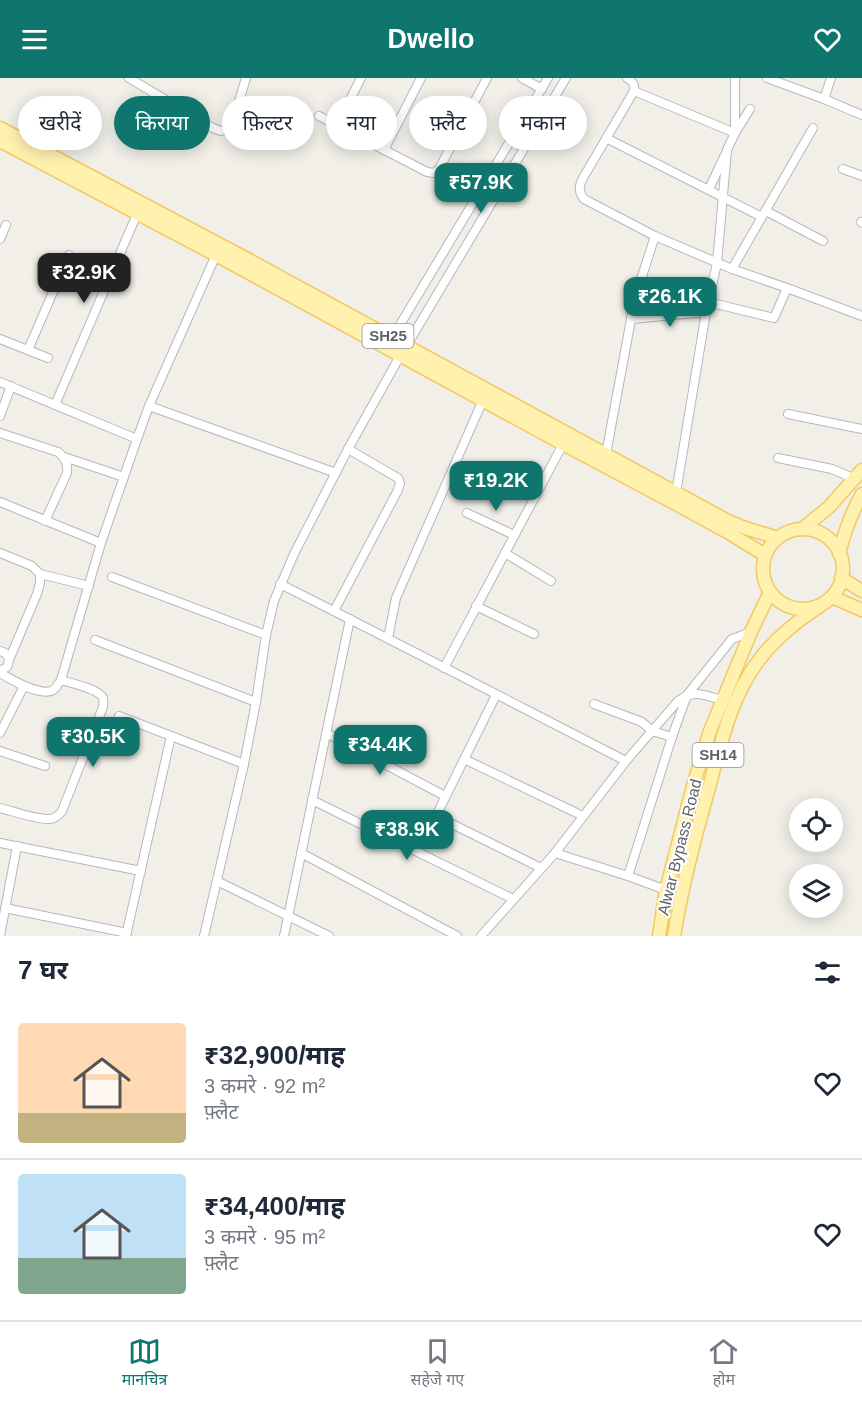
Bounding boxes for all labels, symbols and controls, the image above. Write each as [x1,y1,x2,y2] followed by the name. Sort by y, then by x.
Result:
[18,23,51,56] icon: menu
[811,23,844,56] icon: heart
[387,24,475,54] text: Dwello
[18,96,102,150] chip: खरीदें
[114,96,210,150] chip: किराया
[222,96,314,150] chip: फ़िल्टर
[326,96,397,150] chip: नया
[409,96,487,150] chip: फ़्लैट
[499,96,587,150] chip: मकान
[432,163,530,214] pin: ₹57.9K
[449,171,513,193] text: ₹57.9K
[35,253,133,304] pin: ₹32.9K
[52,261,116,283] text: ₹32.9K
[621,277,719,328] pin: ₹26.1K
[638,285,702,307] text: ₹26.1K
[362,324,414,348] road number: SH25
[447,461,545,512] pin: ₹19.2K
[464,469,528,491] text: ₹19.2K
[44,717,142,768] pin: ₹30.5K
[61,725,125,747] text: ₹30.5K
[331,725,429,776] pin: ₹34.4K
[348,733,412,755] text: ₹34.4K
[692,743,744,767] road number: SH14
[654,777,705,917] street label: Alwar Bypass Road
[789,798,843,918] map controls
[789,798,843,852] button: locate
[358,810,456,861] pin: ₹38.9K
[375,818,439,840] text: ₹38.9K
[789,864,843,918] button: layers
[18,955,68,985] text: 7 घर
[811,956,844,989] icon: filters
[204,1040,345,1070] text: ₹32,900/माह
[66,1047,138,1119] icon: home
[811,1067,844,1100] icon: heart
[204,1075,325,1097] text: 3 कमरे · 92 m²
[204,1101,239,1123] text: फ़्लैट
[204,1191,345,1221] text: ₹34,400/माह
[66,1198,138,1270] icon: home
[811,1218,844,1251] icon: heart
[204,1226,325,1248] text: 3 कमरे · 95 m²
[204,1252,239,1274] text: फ़्लैट
[122,1335,167,1392] tab: मानचित्र
[411,1335,464,1392] tab: सहेजे गए
[707,1335,740,1392] tab: होम

